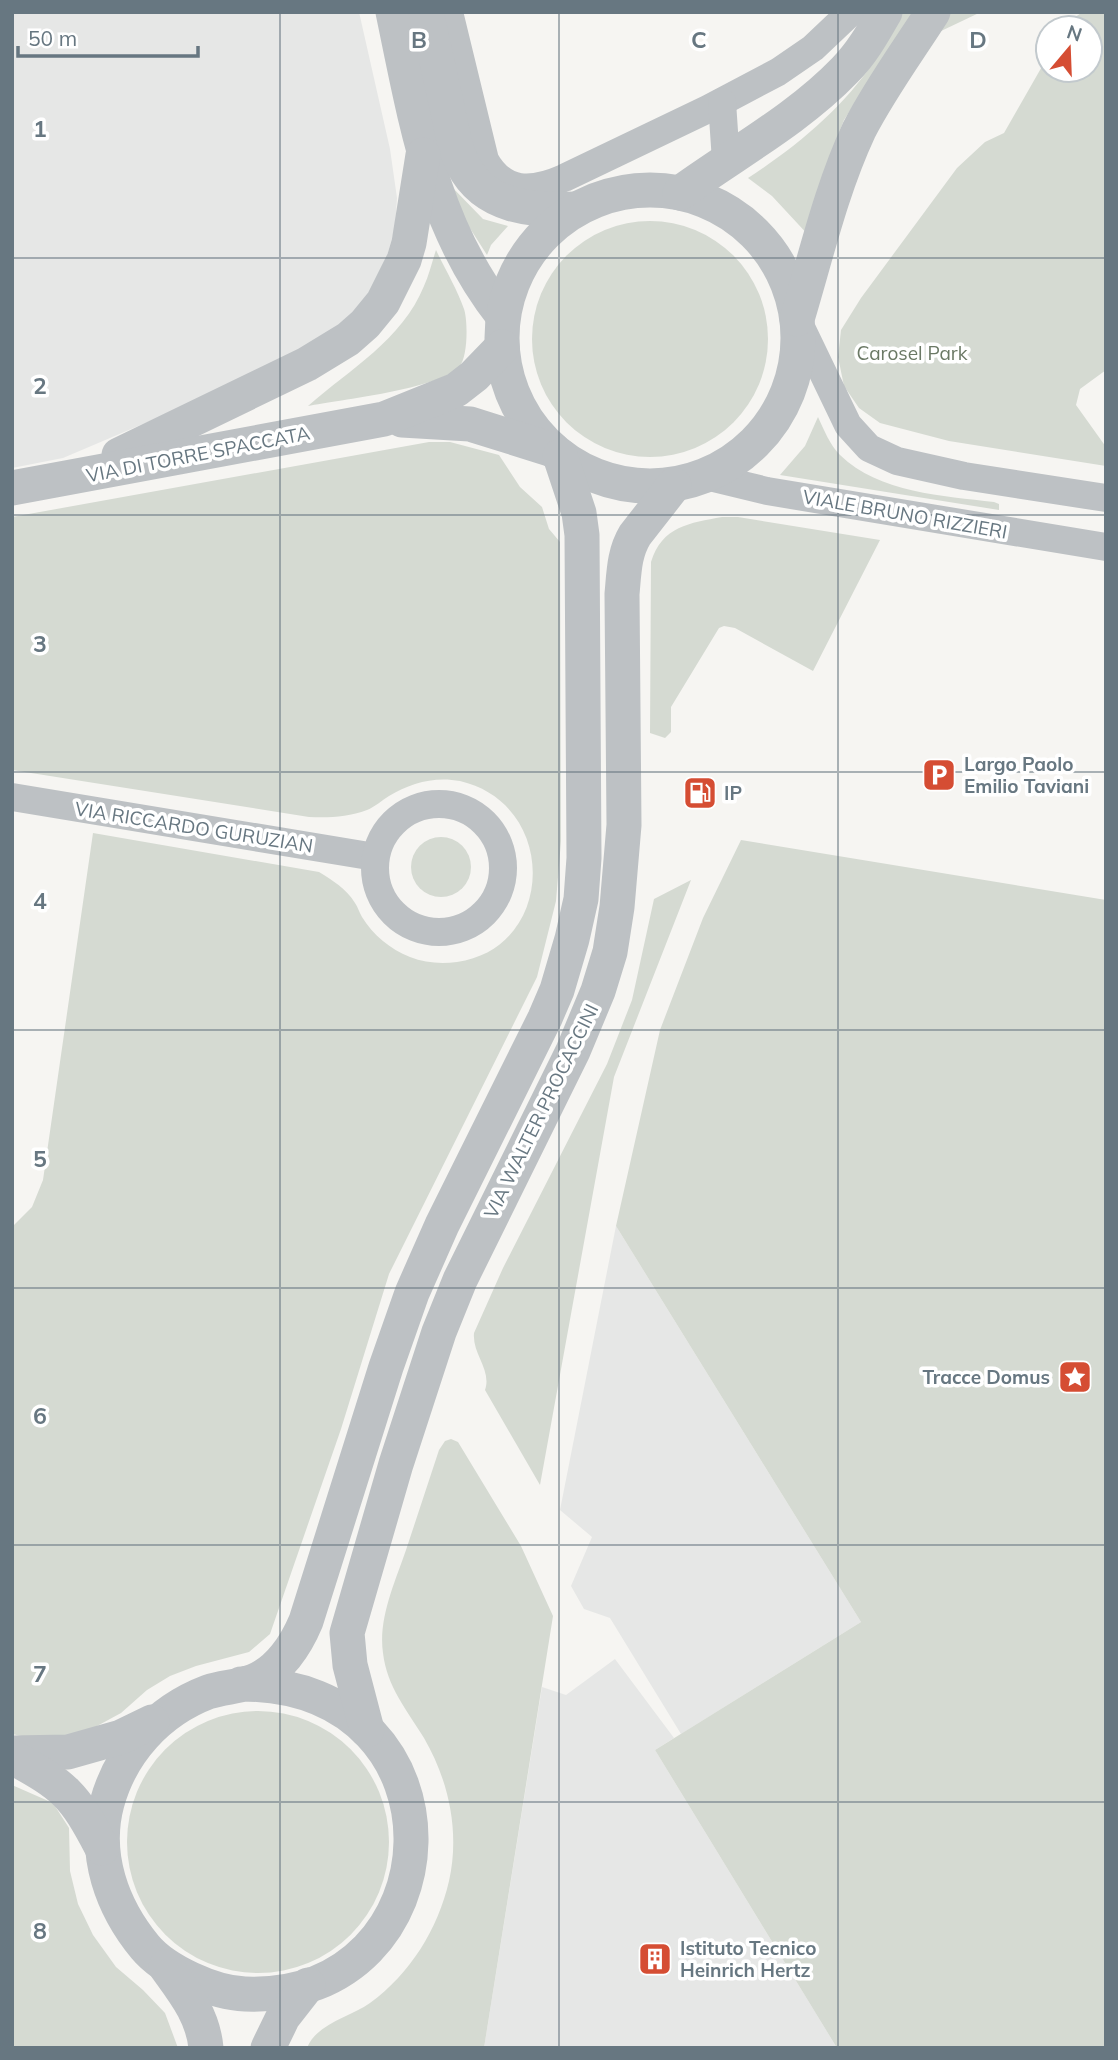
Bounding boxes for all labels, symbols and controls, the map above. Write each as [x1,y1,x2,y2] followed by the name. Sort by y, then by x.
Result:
[18,14,198,58] scale bar
[1034,14,1104,84] north arrow
[1064,19,1085,47] text: N
[28,25,77,51] text: 50 m
[411,25,427,54] text: B
[691,25,707,54] text: C
[969,25,987,54] text: D
[33,114,47,143] text: 1
[857,341,968,365] park label: Carosel Park
[33,371,47,400] text: 2
[84,421,312,487] street label: VIA DI TORRE SPACCATA
[801,484,1009,544] street label: VIALE BRUNO RIZZIERI
[33,629,47,658] text: 3
[964,752,1089,798] place label: Largo Paolo Emilio Taviani
[920,756,958,794] parking icon: Largo Paolo Emilio Taviani
[681,774,719,812] fuel station icon: IP
[724,781,742,805] place label: IP
[73,796,315,858] street label: VIA RICCARDO GURUZIAN
[33,886,47,915] text: 4
[478,1000,604,1222] street label: VIA WALTER PROCACCINI
[33,1144,47,1173] text: 5
[1056,1358,1094,1396] place icon: Tracce Domus
[923,1365,1050,1389] place label: Tracce Domus
[33,1401,47,1430] text: 6
[33,1659,47,1688] text: 7
[33,1916,47,1945] text: 8
[680,1936,816,1982] place label: Istituto Tecnico Heinrich Hertz
[636,1940,674,1978] building icon: Istituto Tecnico Heinrich Hertz

